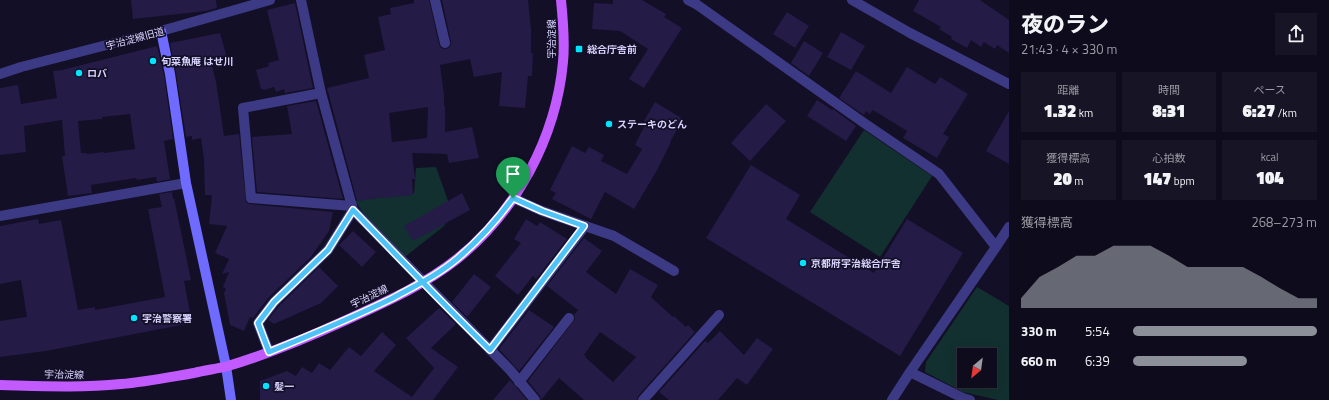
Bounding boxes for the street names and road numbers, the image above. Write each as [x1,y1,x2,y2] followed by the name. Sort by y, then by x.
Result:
[544,19,559,59] street label: 宇治淀線
[104,23,166,53] street label: 宇治淀線旧道
[348,281,390,312] street label: 宇治淀線
[44,367,84,382] street label: 宇治淀線

